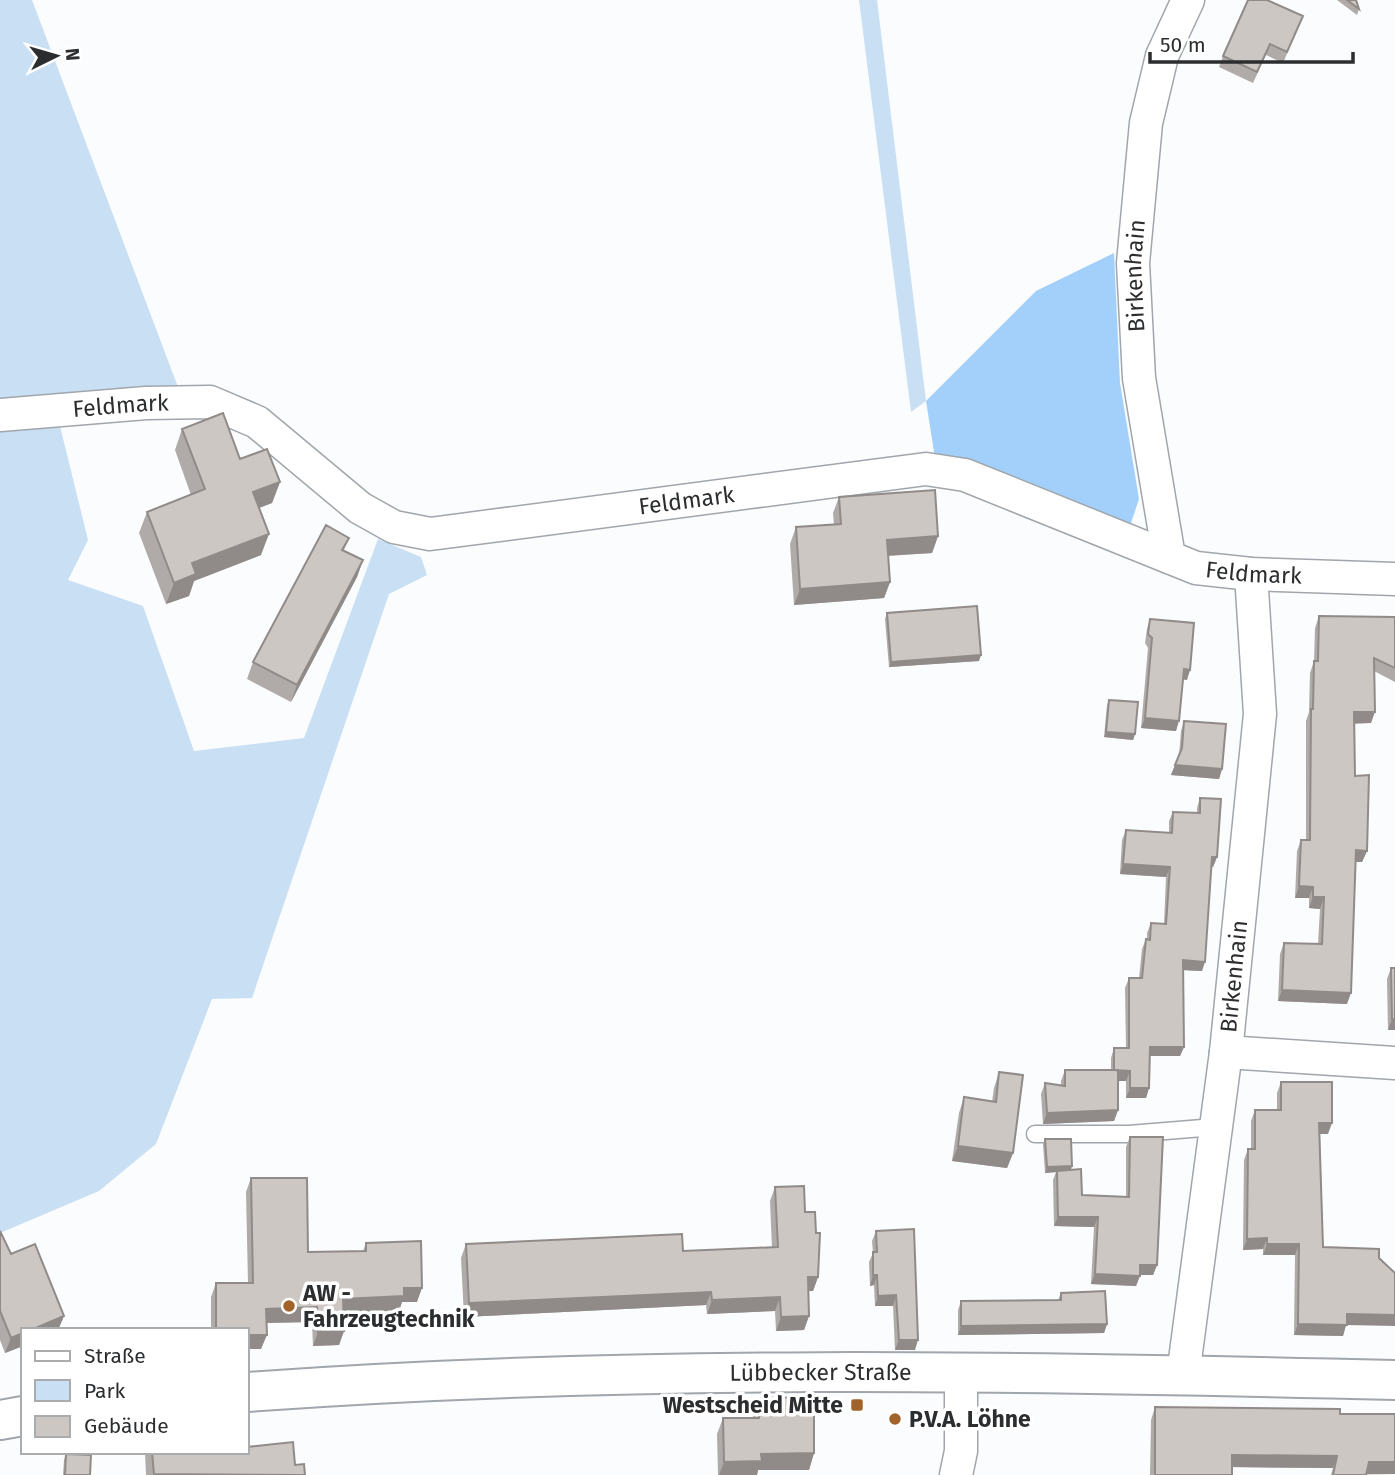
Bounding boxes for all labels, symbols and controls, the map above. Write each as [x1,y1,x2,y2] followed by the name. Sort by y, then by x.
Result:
[21,21,91,91] north arrow
[1150,21,1353,65] scale bar
[1160,32,1206,58] text: 50 m
[60,47,84,62] text: N
[1119,218,1151,333] street label: Birkenhain
[71,389,169,423] street label: Feldmark
[637,480,736,521] street label: Feldmark
[1204,555,1302,590] street label: Feldmark
[1214,919,1253,1034] street label: Birkenhain
[302,1279,475,1333] place label: AW - Fahrzeugtechnik
[281,1298,297,1314] marker: AW - Fahrzeugtechnik
[21,1328,248,1454] legend
[84,1343,146,1369] text: Straße
[729,1358,912,1387] street label: Lübbecker Straße
[84,1378,126,1404] text: Park
[663,1391,843,1419] place label: Westscheid Mitte
[849,1397,865,1413] marker: Westscheid Mitte
[909,1405,1031,1433] place label: P.V.A. Löhne
[887,1411,903,1427] marker: P.V.A. Löhne
[84,1413,169,1439] text: Gebäude

